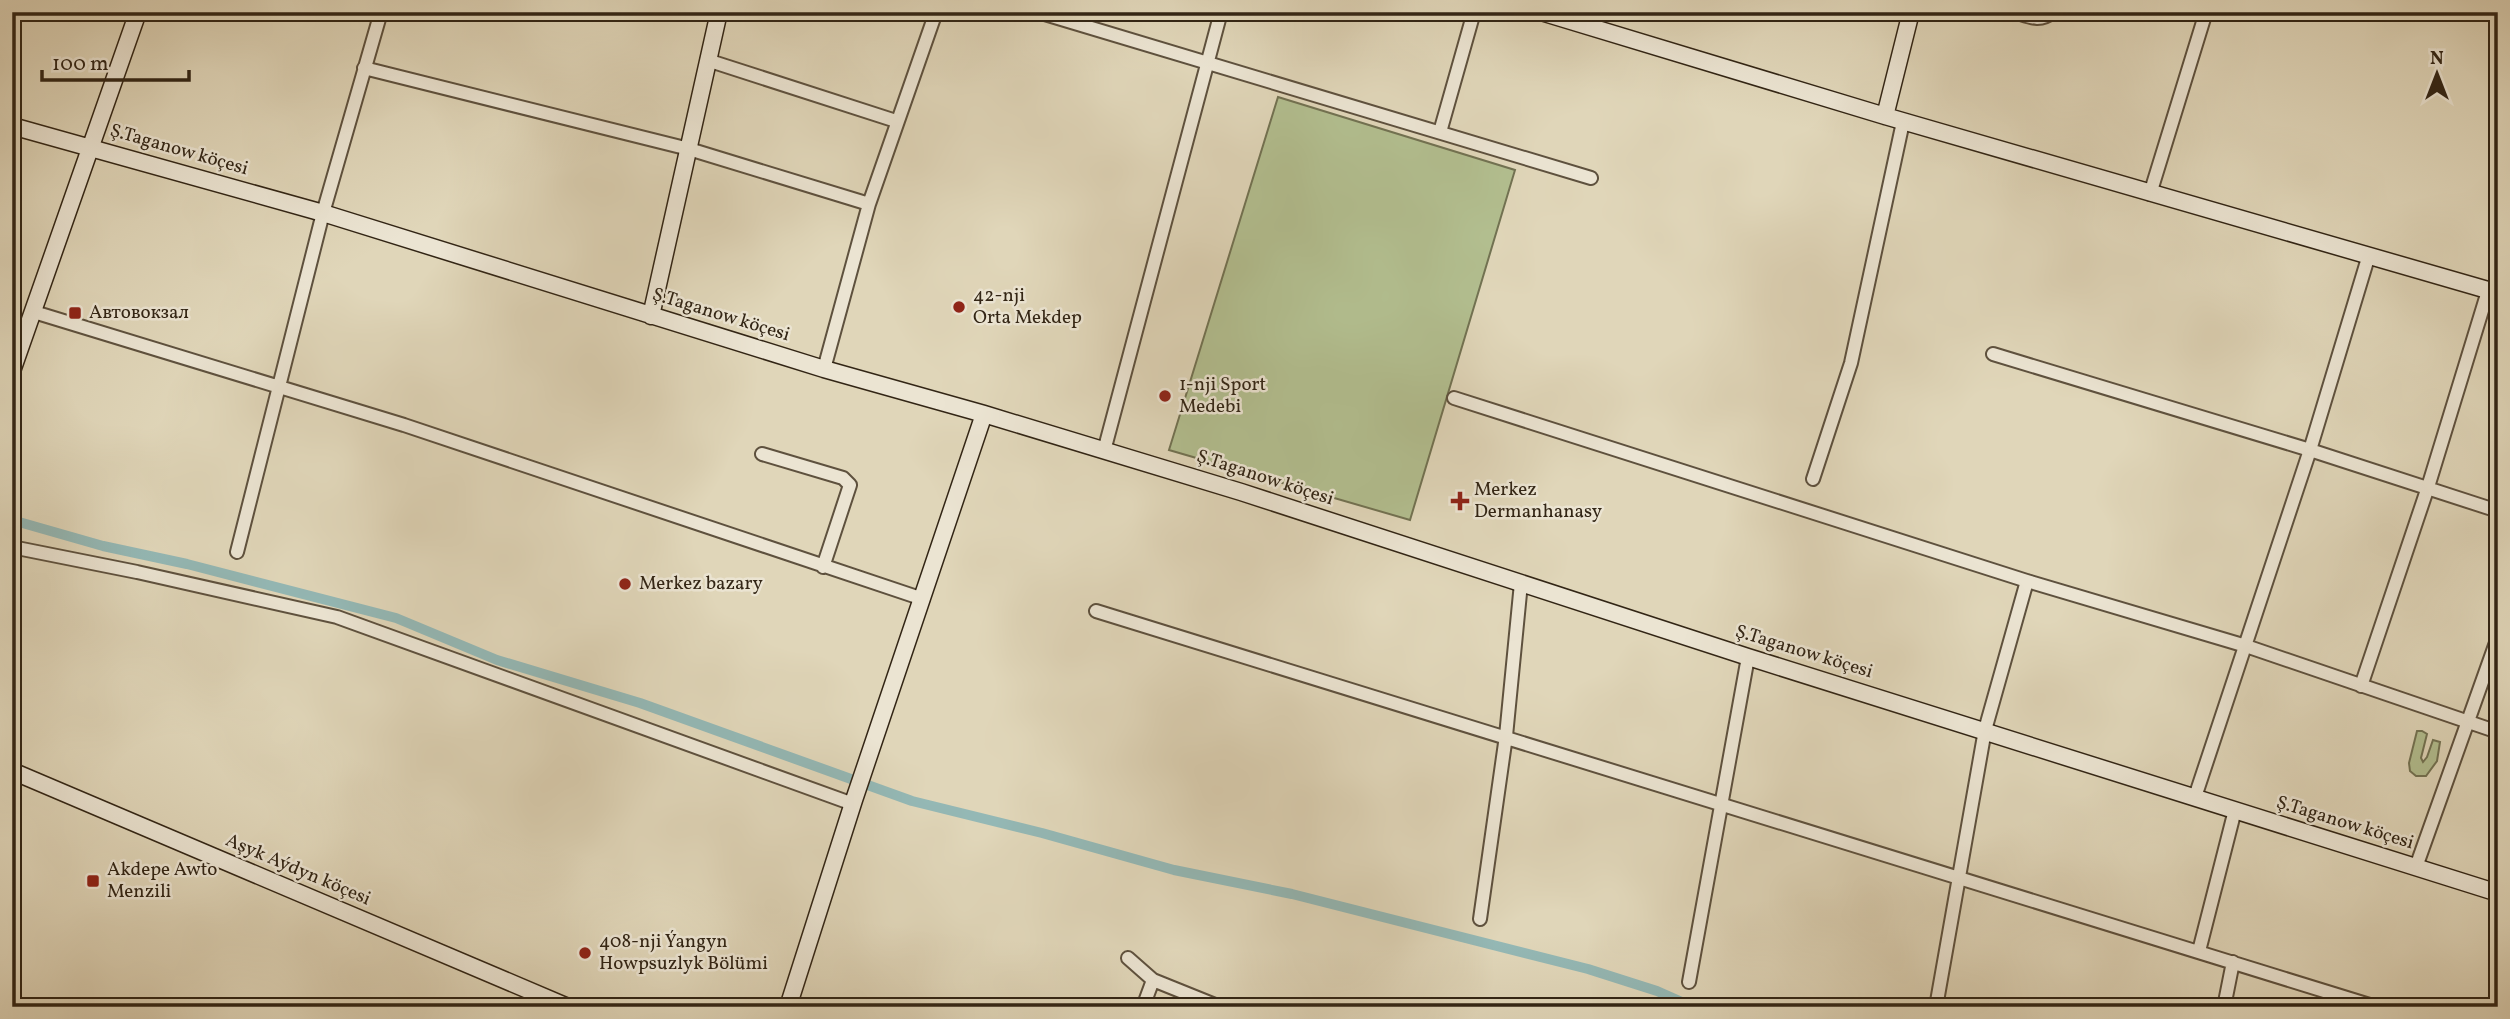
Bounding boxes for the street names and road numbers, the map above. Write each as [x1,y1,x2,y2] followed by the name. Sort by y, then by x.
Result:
[107,118,251,182] street label: Ş.Taganow köçesi
[649,282,793,348] street label: Ş.Taganow köçesi
[1193,444,1337,513] street label: Ş.Taganow köçesi
[1732,619,1876,685] street label: Ş.Taganow köçesi
[2273,790,2417,856] street label: Ş.Taganow köçesi
[221,828,375,912] street label: Aşyk Aýdyn köçesi

